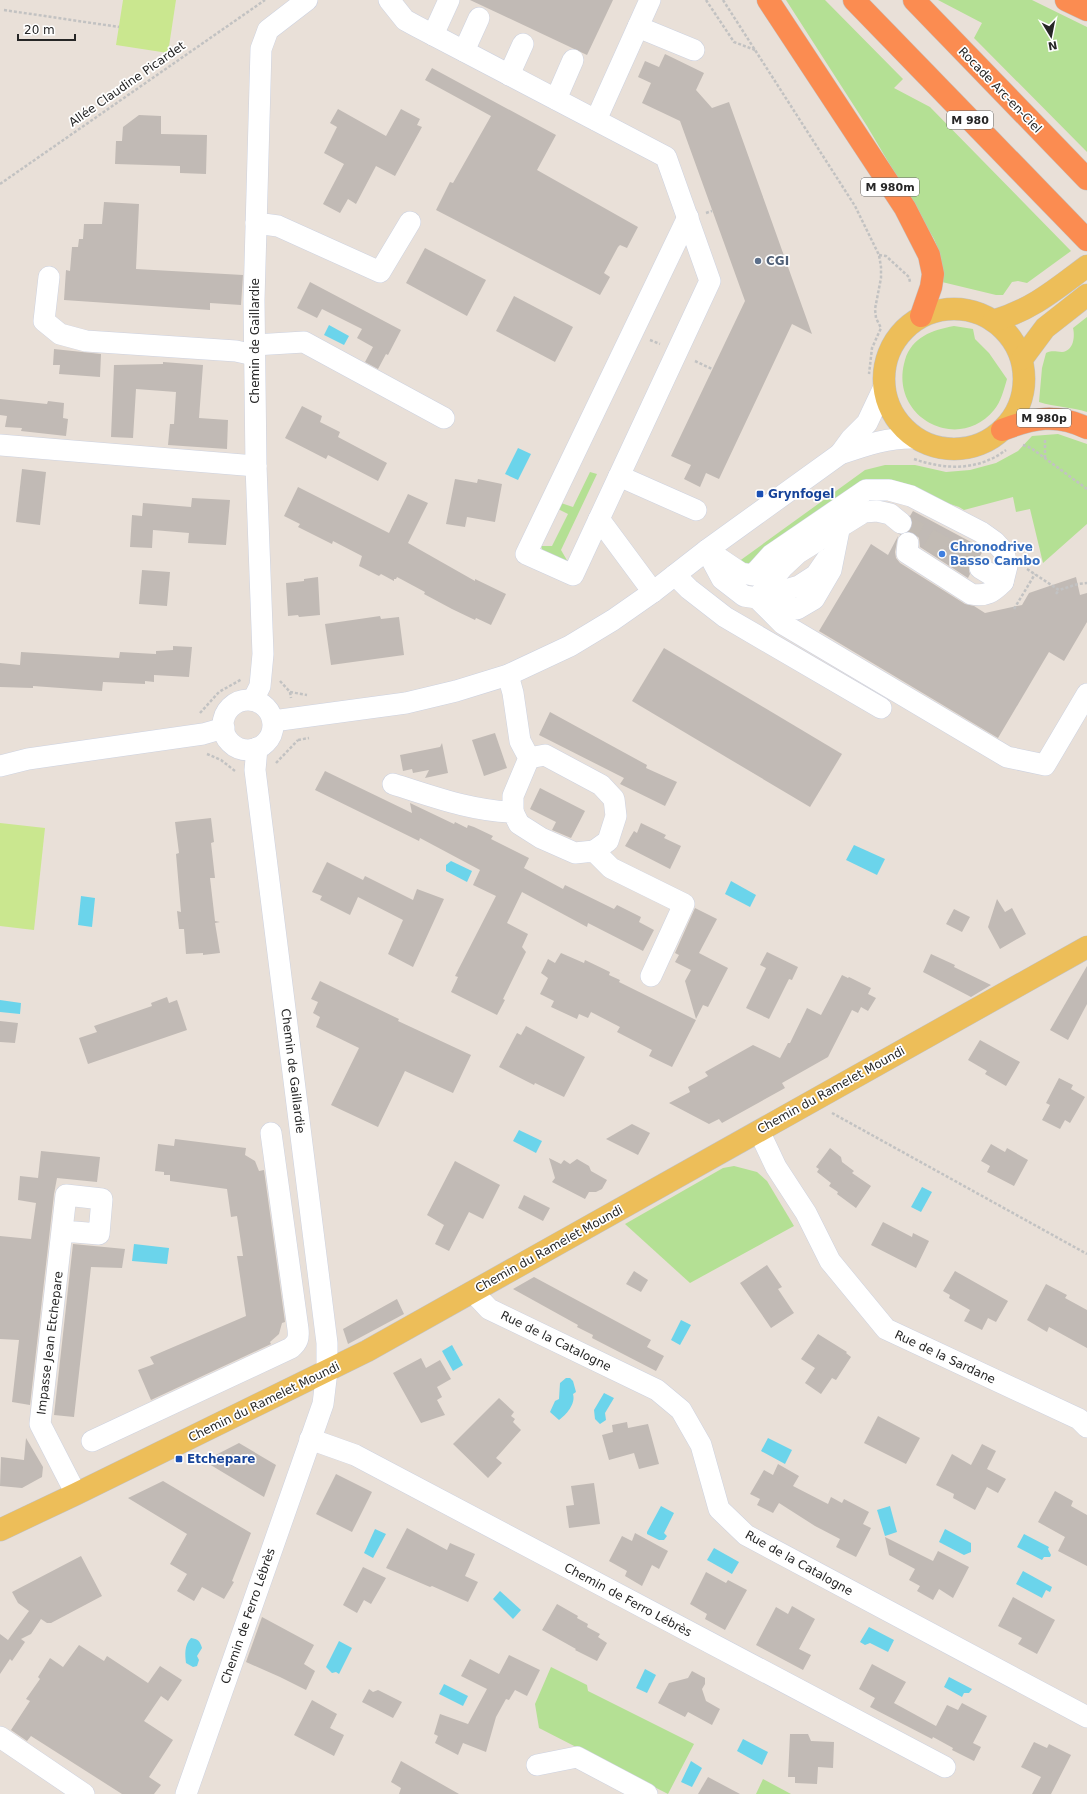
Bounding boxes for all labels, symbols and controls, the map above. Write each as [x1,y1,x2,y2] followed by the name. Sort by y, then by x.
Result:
[18,16,75,42] scale bar
[1031,16,1071,56] north arrow
[24,23,55,37] text: 20 m
[66,38,188,129] street label: Allée Claudine Picardet
[1047,38,1058,53] text: N
[956,44,1044,136] street label: Rocade Arc-en-Ciel
[947,111,993,129] road number: M 980
[861,178,919,196] road number: M 980m
[766,254,789,268] place label: CGI
[753,256,763,266] marker: CGI
[248,278,262,404] street label: Chemin de Gaillardie
[1017,409,1071,427] road number: M 980p
[768,487,834,501] place label: Grynfogel
[755,489,765,499] marker: Grynfogel
[950,540,1040,568] place label: Chronodrive Basso Cambo
[937,549,947,559] marker: Chronodrive Basso Cambo
[278,1008,308,1134] street label: Chemin de Gaillardie
[755,1044,907,1136] street label: Chemin du Ramelet Moundi
[473,1203,625,1295] street label: Chemin du Ramelet Moundi
[34,1270,66,1416] street label: Impasse Jean Etchepare
[499,1308,613,1374] street label: Rue de la Catalogne
[892,1328,998,1386] street label: Rue de la Sardane
[186,1359,342,1445] street label: Chemin du Ramelet Moundi
[187,1452,255,1466] place label: Etchepare
[174,1454,184,1464] marker: Etchepare
[743,1528,855,1598] street label: Rue de la Catalogne
[218,1546,278,1686] street label: Chemin de Ferro Lébrès
[562,1560,694,1640] street label: Chemin de Ferro Lébrès

